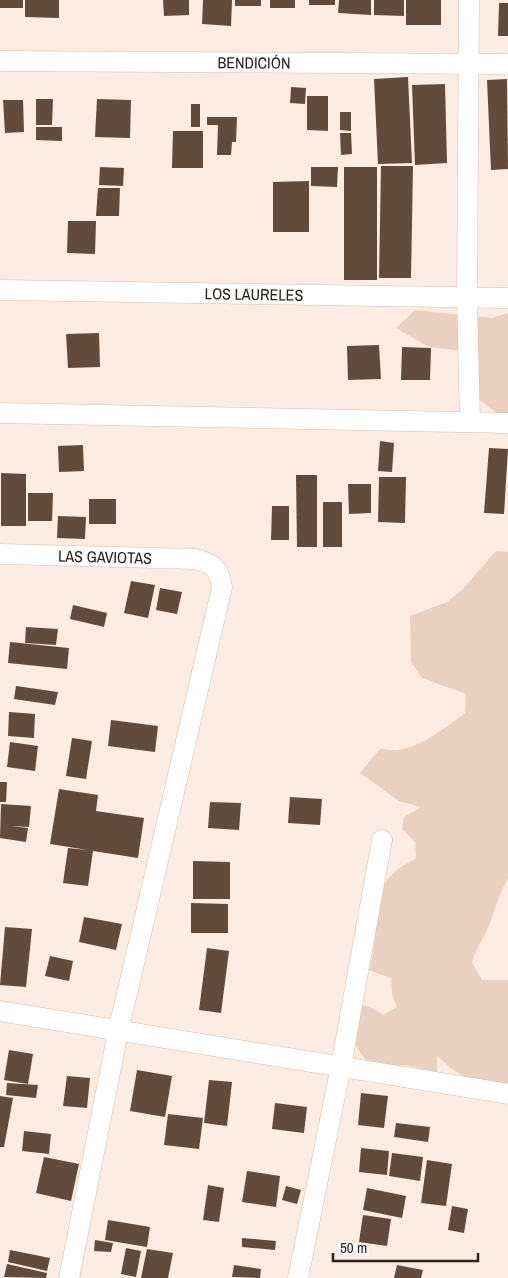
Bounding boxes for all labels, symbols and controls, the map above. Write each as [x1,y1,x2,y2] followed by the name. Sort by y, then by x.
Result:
[217,51,291,74] street label: BENDICIÓN
[205,282,304,306] street label: LOS LAURELES
[58,544,152,569] street label: LAS GAVIOTAS
[333,1230,478,1262] scale bar
[340,1237,367,1258] text: 50 m

